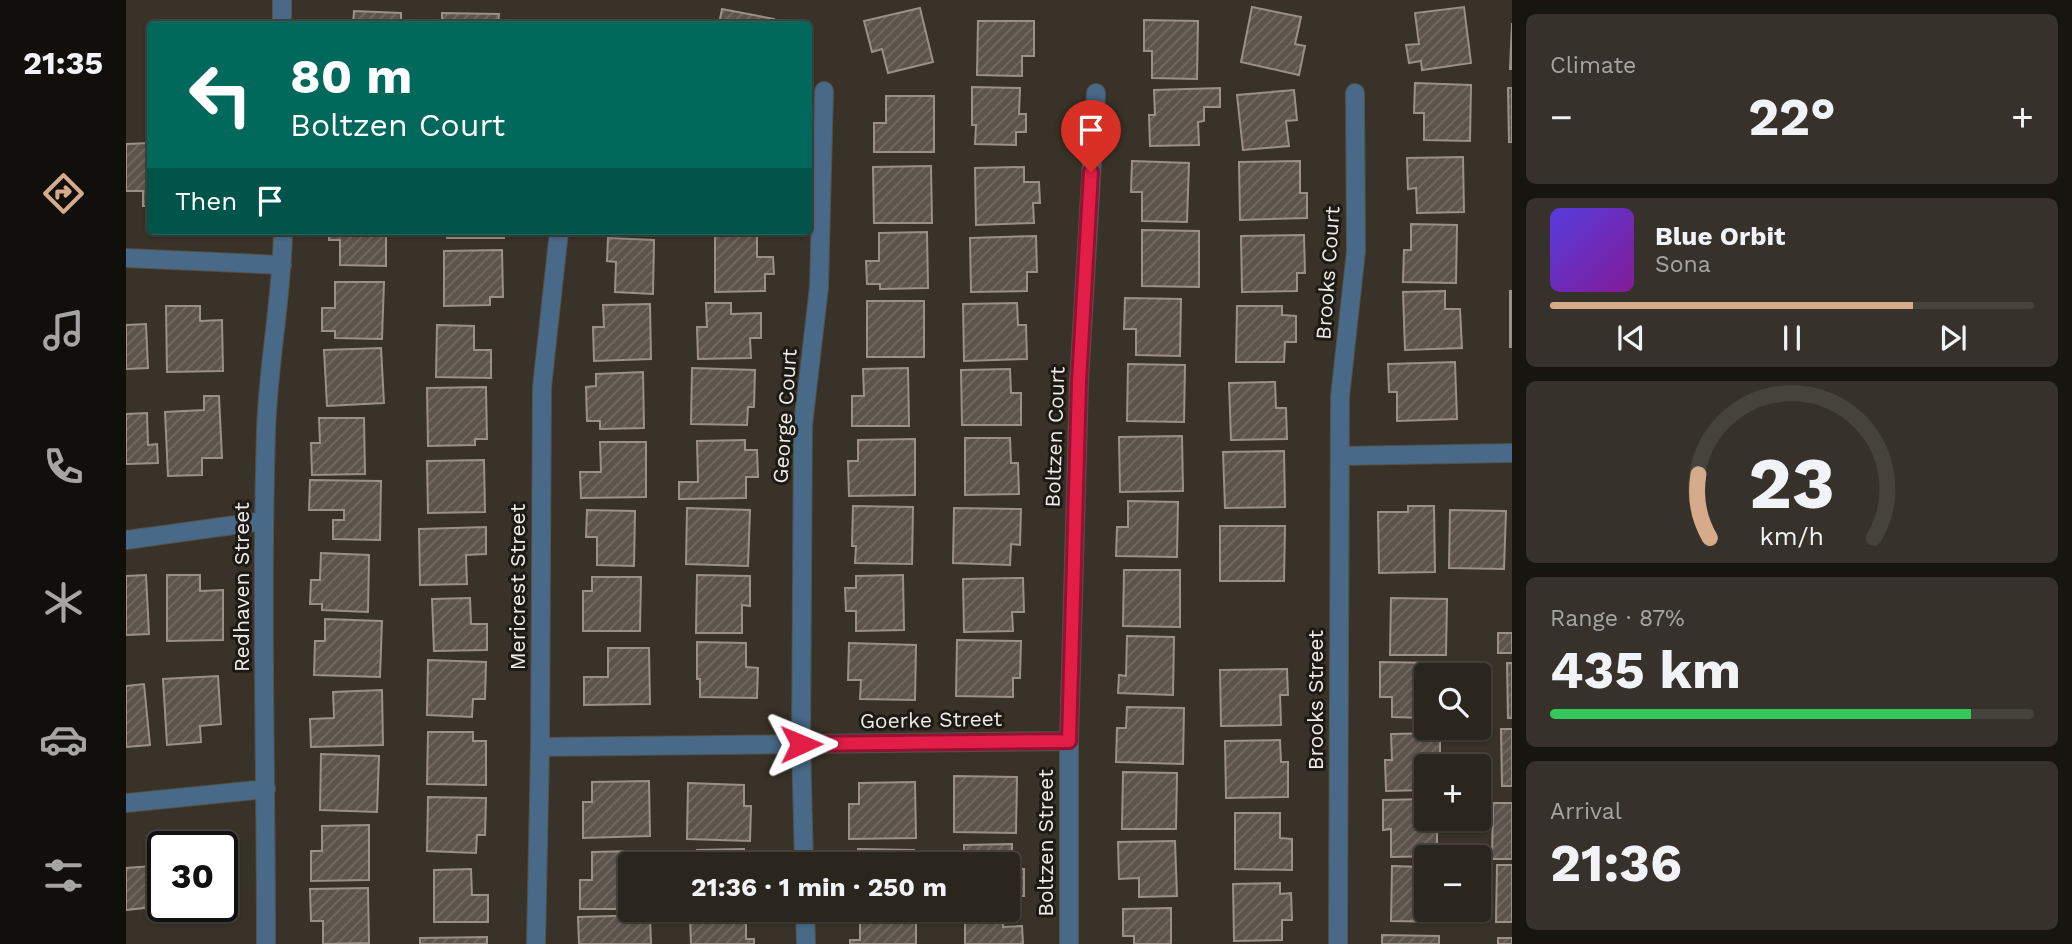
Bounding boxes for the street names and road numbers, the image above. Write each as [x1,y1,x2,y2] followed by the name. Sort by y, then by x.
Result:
[1310,205,1345,341] street label: Brooks Court
[767,348,802,484] street label: George Court
[1040,366,1069,508] street label: Boltzen Court
[229,502,254,672] street label: Redhaven Street
[505,504,530,670] street label: Mericrest Street
[1303,630,1328,770] street label: Brooks Street
[860,706,1003,733] street label: Goerke Street
[1033,769,1058,917] street label: Boltzen Street

